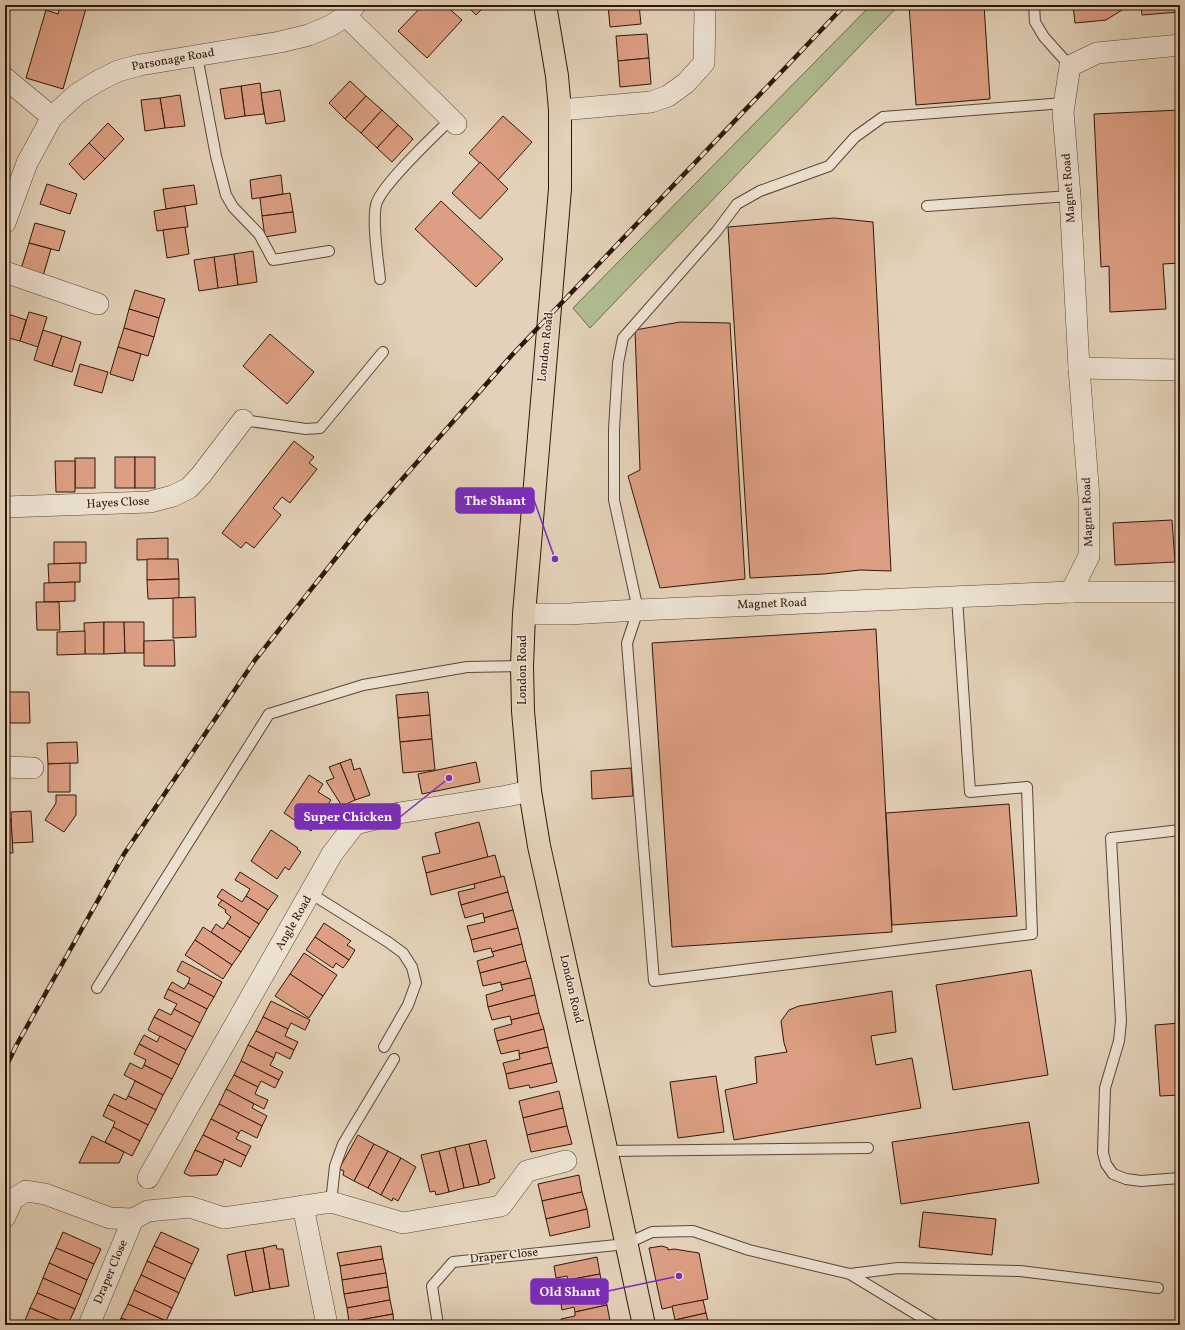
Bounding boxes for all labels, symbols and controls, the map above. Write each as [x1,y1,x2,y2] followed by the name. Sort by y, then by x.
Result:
[130,45,216,75] street label: Parsonage Road
[1059,152,1079,223] street label: Magnet Road
[534,311,558,383] street label: London Road
[1079,477,1097,547] street label: Magnet Road
[456,488,534,513] callout: The Shant
[86,493,150,513] street label: Hayes Close
[464,493,526,511] text: The Shant
[737,595,807,613] street label: Magnet Road
[515,635,531,705] street label: London Road
[295,804,400,829] callout: Super Chicken
[304,809,393,827] text: Super Chicken
[272,893,316,953] street label: Angle Road
[555,953,587,1025] street label: London Road
[90,1237,132,1307] street label: Draper Close
[469,1244,539,1268] street label: Draper Close
[531,1279,608,1304] callout: Old Shant
[540,1284,601,1302] text: Old Shant

